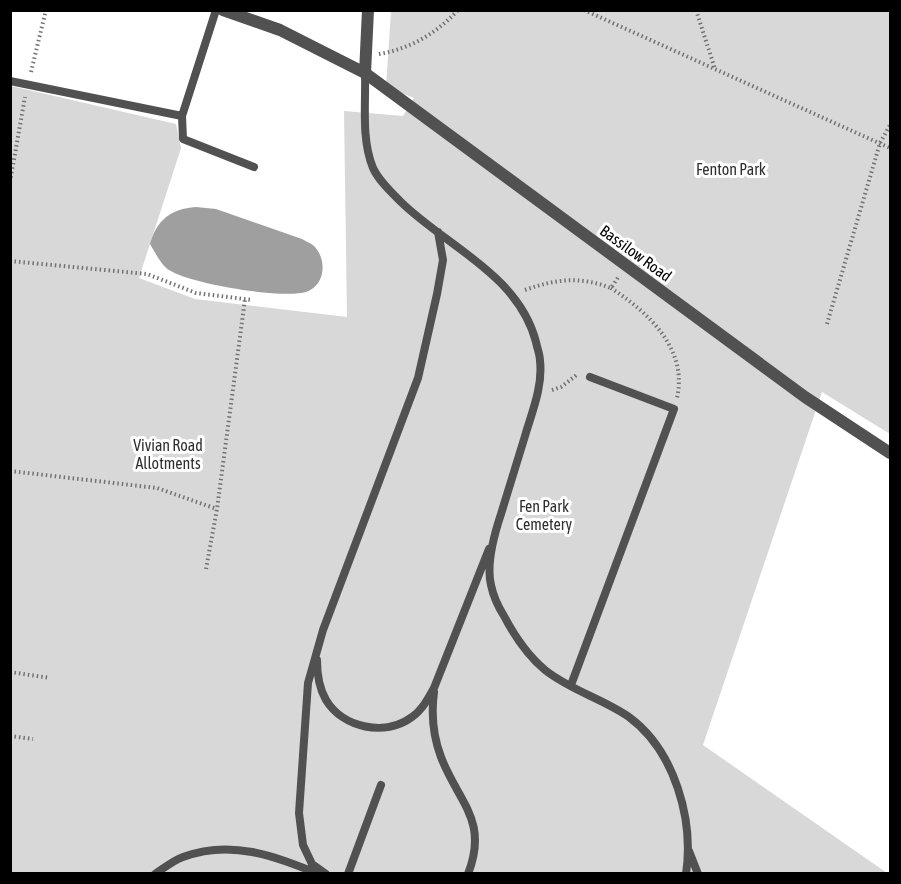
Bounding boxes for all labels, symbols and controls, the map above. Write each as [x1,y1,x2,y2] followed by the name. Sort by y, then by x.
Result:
[696,160,766,178] park label: Fenton Park
[597,221,675,285] street label: Bassilow Road
[133,436,203,472] park label: Vivian Road Allotments
[516,497,573,534] park label: Fen Park Cemetery

